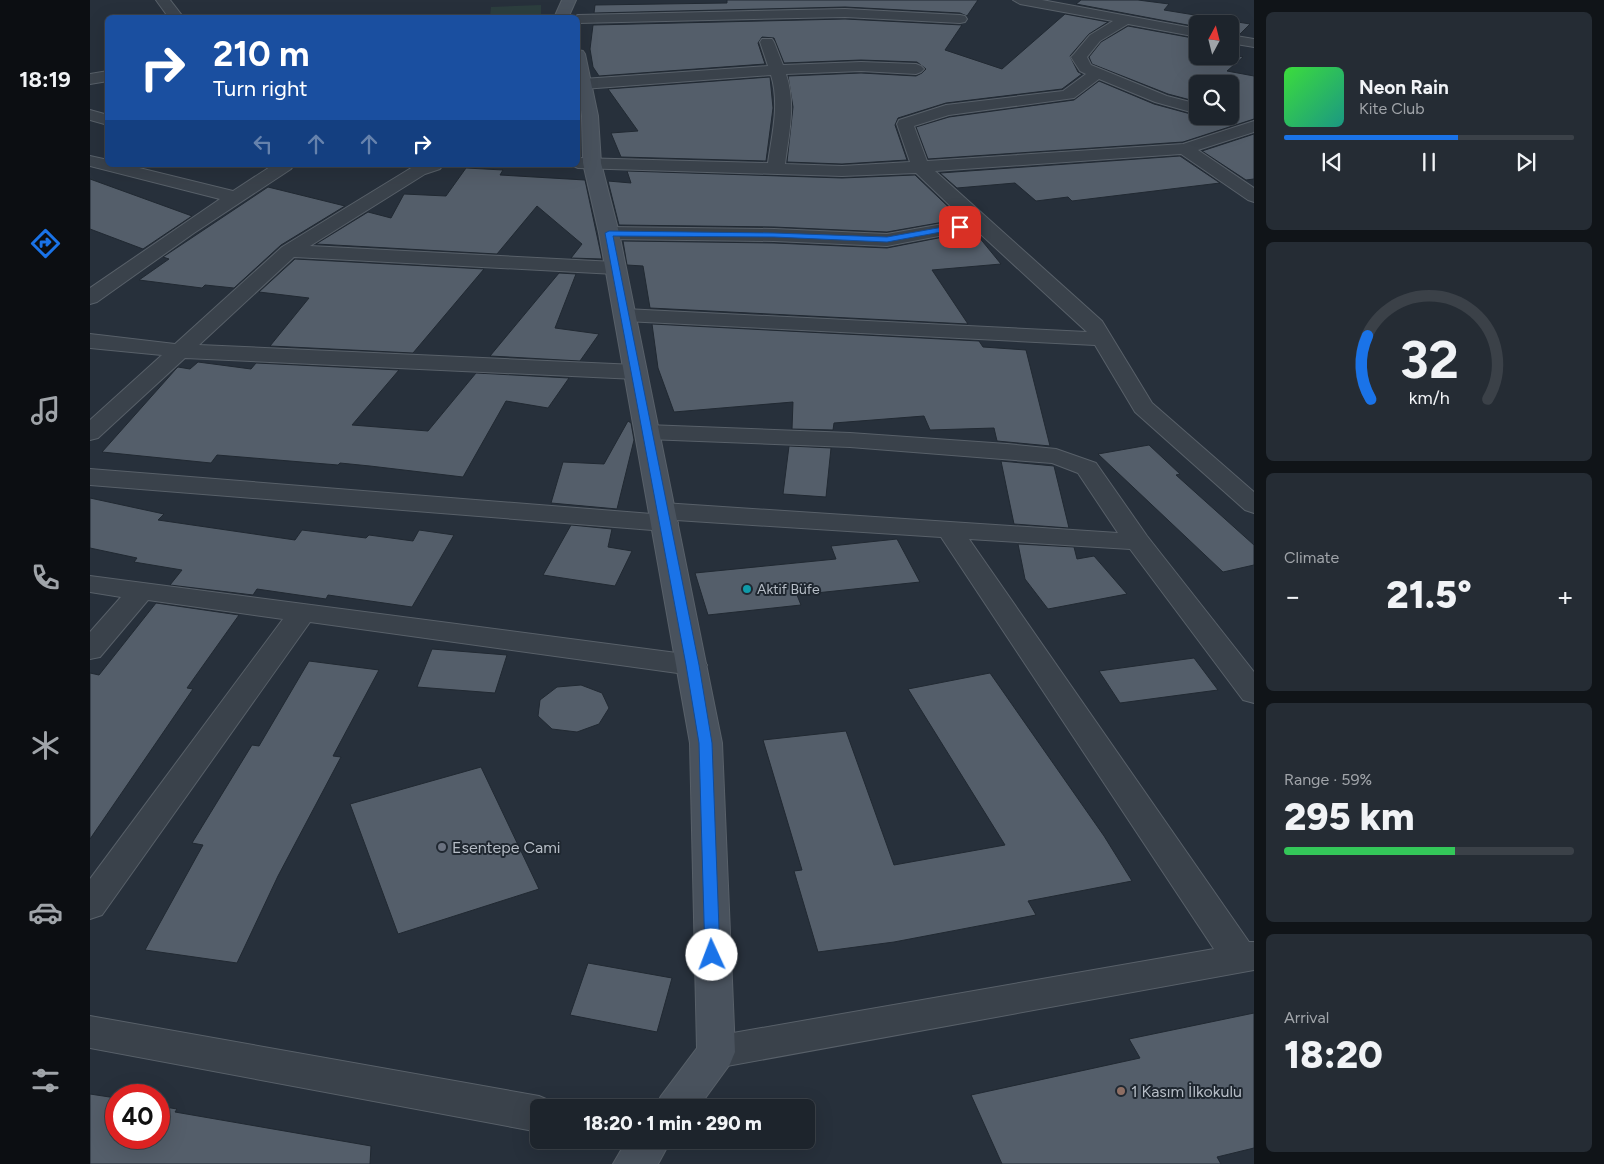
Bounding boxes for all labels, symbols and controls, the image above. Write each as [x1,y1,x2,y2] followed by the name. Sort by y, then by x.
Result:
[1189,15,1239,65] north arrow
[1189,15,1239,125] map controls
[213,33,310,75] text: 210 m
[130,35,195,100] icon: right
[19,66,71,93] text: 18:19
[213,75,308,102] text: Turn right
[1189,75,1239,125] button: search
[1359,76,1449,99] text: Neon Rain
[1359,99,1425,118] text: Kite Club
[249,130,277,158] icon: left
[302,130,330,158] icon: ahead
[355,130,383,158] icon: ahead
[408,130,436,158] icon: right
[1318,148,1346,176] icon: previous
[1415,148,1443,176] icon: pause
[1512,148,1540,176] icon: next
[939,206,981,248] pin
[946,213,974,241] icon: arrive
[28,226,63,261] icon: directions
[1399,329,1459,391] text: 32
[1409,387,1449,408] text: km/h
[28,393,63,428] icon: music
[1284,548,1339,567] text: Climate
[28,560,63,595] icon: phone
[1386,572,1472,618] text: 21.5°
[1284,579,1301,613] text: −
[1557,579,1574,613] text: +
[757,581,820,598] place label: Aktif Büfe
[741,583,753,595] marker: Aktif Büfe
[28,728,63,763] icon: climate
[1284,770,1372,789] text: Range · 59%
[1284,794,1415,840] text: 295 km
[452,838,561,857] place label: Esentepe Cami
[436,841,448,853] marker: Esentepe Cami
[28,895,63,930] icon: car
[685,928,737,980] position arrow
[1284,1008,1329,1027] text: Arrival
[1284,1032,1383,1078] text: 18:20
[28,1063,63,1098] icon: filters
[1131,1082,1242,1101] place label: 1 Kasım İlkokulu
[105,1084,170,1149] speed limit sign: 40
[1115,1085,1127,1097] marker: 1 Kasım İlkokulu
[583,1112,762,1135] text: 18:20 · 1 min · 290 m

